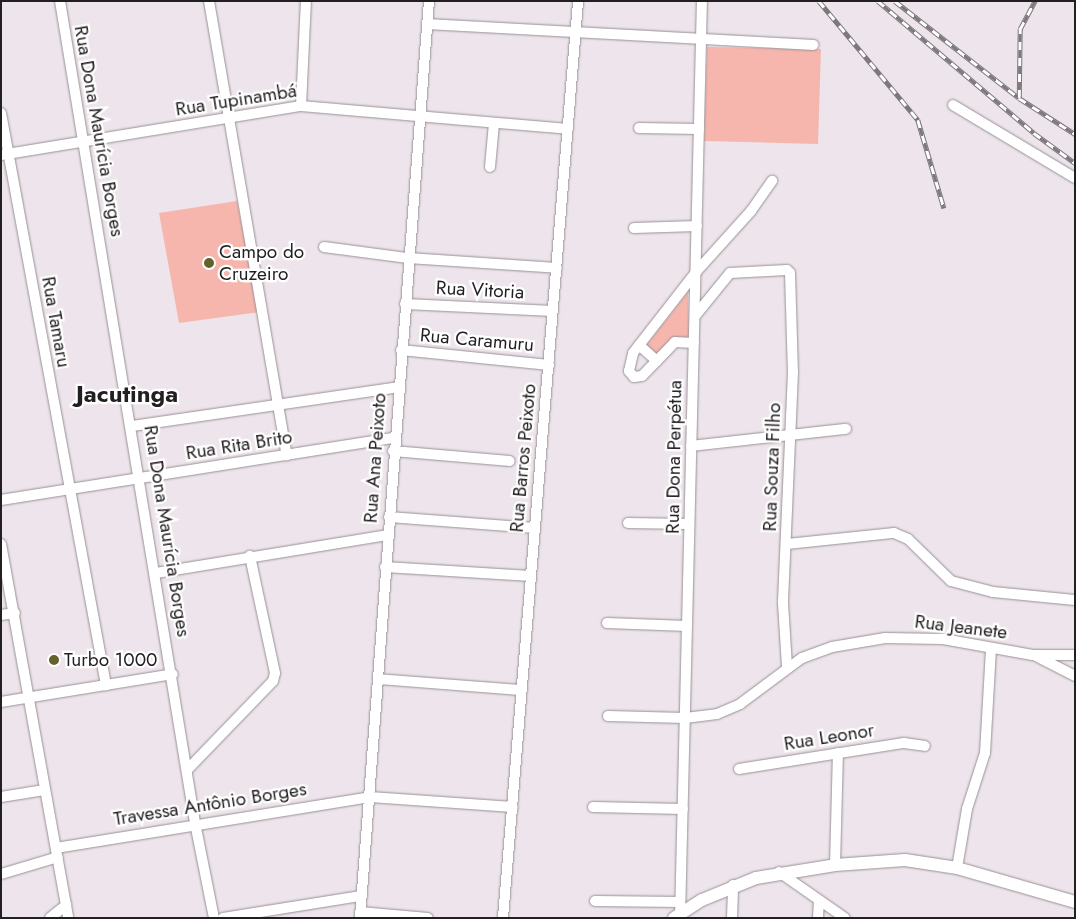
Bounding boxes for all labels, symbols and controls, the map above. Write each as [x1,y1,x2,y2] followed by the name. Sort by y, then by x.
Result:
[69,24,129,238] street label: Rua Dona Maurícia Borges
[174,79,298,121] street label: Rua Tupinambá
[219,241,304,285] place label: Campo do Cruzeiro
[203,257,215,269] marker: Campo do Cruzeiro
[37,275,75,369] street label: Rua Tamaru
[435,276,525,304] street label: Rua Vitoria
[419,324,535,356] street label: Rua Caramuru
[76,380,178,408] district label: Jacutinga
[661,380,687,534] street label: Rua Dona Perpétua
[505,383,541,533] street label: Rua Barros Peixoto
[359,392,391,524] street label: Rua Ana Peixoto
[758,402,786,532] street label: Rua Souza Filho
[139,424,195,638] street label: Rua Dona Maurícia Borges
[184,425,294,465] street label: Rua Rita Brito
[913,610,1009,644] street label: Rua Jeanete
[64,649,157,671] place label: Turbo 1000
[48,654,60,666] marker: Turbo 1000
[782,719,876,755] street label: Rua Leonor
[112,778,308,830] street label: Travessa Antônio Borges

